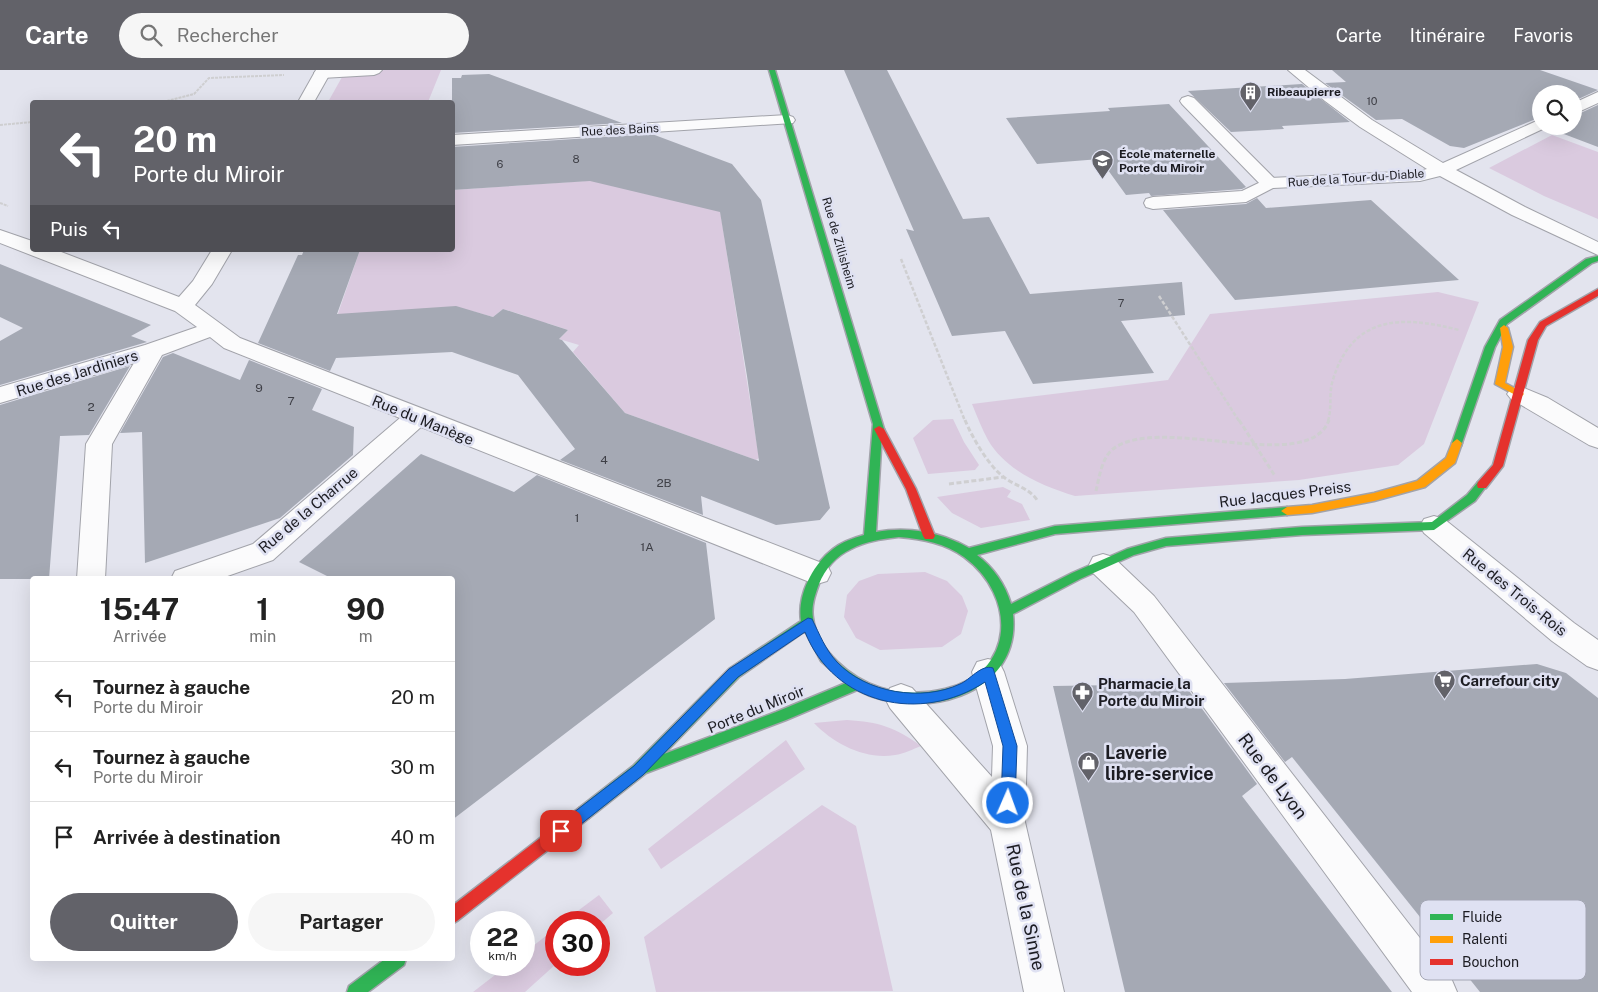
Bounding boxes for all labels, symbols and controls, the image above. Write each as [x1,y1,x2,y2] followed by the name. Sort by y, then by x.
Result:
[119,13,469,58] search box
[25,21,89,49] text: Carte
[137,21,165,49] icon: search
[177,24,279,46] text: Rechercher
[1336,25,1382,46] text: Carte
[1410,25,1485,46] text: Itinéraire
[1513,25,1573,46] text: Favoris
[1239,80,1263,111] building icon: Ribeaupierre
[1267,85,1341,99] place label: Ribeaupierre
[1532,85,1582,135] map controls
[1532,85,1582,135] button: search
[1366,95,1378,107] house number: 10
[133,119,217,160] text: 20 m
[50,120,115,185] icon: left
[581,121,659,139] street label: Rue des Bains
[1119,147,1216,175] place label: École maternelle Porte du Miroir
[1091,149,1115,180] school or university icon: École maternelle Porte du Miroir
[572,153,580,165] house number: 8
[497,158,504,170] house number: 6
[133,161,285,187] text: Porte du Miroir
[1287,166,1425,190] street label: Rue de la Tour-du-Diable
[819,195,859,291] street label: Rue de Zillisheim
[98,215,126,243] icon: left
[50,218,88,240] text: Puis
[1118,297,1125,309] house number: 7
[14,346,140,400] street label: Rue des Jardiniers
[255,381,263,395] house number: 9
[370,392,476,448] street label: Rue du Manège
[287,394,295,408] house number: 7
[87,400,95,414] house number: 2
[600,453,608,467] house number: 4
[255,464,361,556] street label: Rue de la Charrue
[656,476,672,490] house number: 2B
[1218,477,1352,511] street label: Rue Jacques Preiss
[575,511,579,525] house number: 1
[640,540,654,554] house number: 1A
[1460,545,1570,639] street label: Rue des Trois-Rois
[100,591,179,627] text: 15:47
[256,591,269,627] text: 1
[346,591,385,627] text: 90
[113,627,167,646] text: Arrivée
[249,627,276,646] text: min
[359,627,373,646] text: m
[1432,668,1456,699] supermarket icon: Carrefour city
[1460,672,1560,689] place label: Carrefour city
[1098,675,1204,709] place label: Pharmacie la Porte du Miroir
[93,676,250,698] text: Tournez à gauche
[1070,680,1094,711] pharmacy icon: Pharmacie la Porte du Miroir
[705,682,807,736] street label: Porte du Miroir
[50,683,78,711] icon: left
[391,686,435,708] text: 20 m
[93,698,203,717] text: Porte du Miroir
[1234,729,1312,823] street label: Rue de Lyon
[1105,742,1214,784] place label: Laverie libre-service
[93,746,250,768] text: Tournez à gauche
[1077,750,1101,781] shop icon: Laverie libre-service
[50,753,78,781] icon: left
[390,756,435,778] text: 30 m
[93,768,203,787] text: Porte du Miroir
[981,776,1033,828] position arrow
[540,810,582,852] pin
[547,817,575,845] icon: arrive
[50,823,78,851] icon: arrive
[93,826,281,848] text: Arrivée à destination
[390,826,435,848] text: 40 m
[1002,842,1050,972] street label: Rue de la Sinne
[50,893,238,951] button: Quitter
[248,893,435,951] button: Partager
[1420,900,1586,980] legend
[1462,909,1502,925] text: Fluide
[545,911,610,976] speed limit sign: 30
[487,922,518,952] text: 22
[1462,931,1508,947] text: Ralenti
[488,949,517,963] text: km/h
[1462,954,1519,970] text: Bouchon

